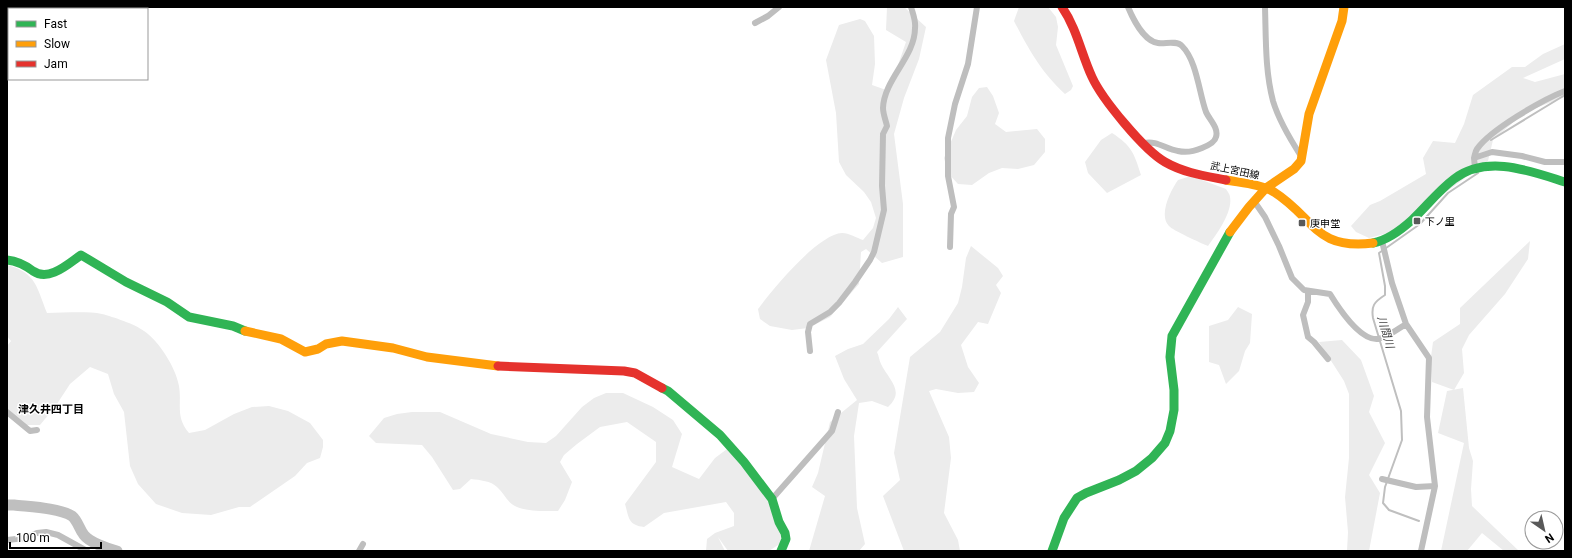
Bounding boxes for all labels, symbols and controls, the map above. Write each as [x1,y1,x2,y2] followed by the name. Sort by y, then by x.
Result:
[8,8,148,80] legend
[44,17,67,31] text: Fast
[44,37,70,51] text: Slow
[44,57,68,71] text: Jam
[1209,160,1260,181] street label: 武上宮田線
[1412,216,1422,226] marker: 下ノ里
[1425,216,1455,227] place label: 下ノ里
[1297,218,1307,228] marker: 庚申堂
[1310,218,1340,229] place label: 庚申堂
[1375,314,1397,351] water label: 川間川
[18,403,84,416] district label: 津久井四丁目
[1524,510,1564,550] north arrow
[10,524,101,550] scale bar
[1542,530,1556,546] text: N
[16,531,50,545] text: 100 m

